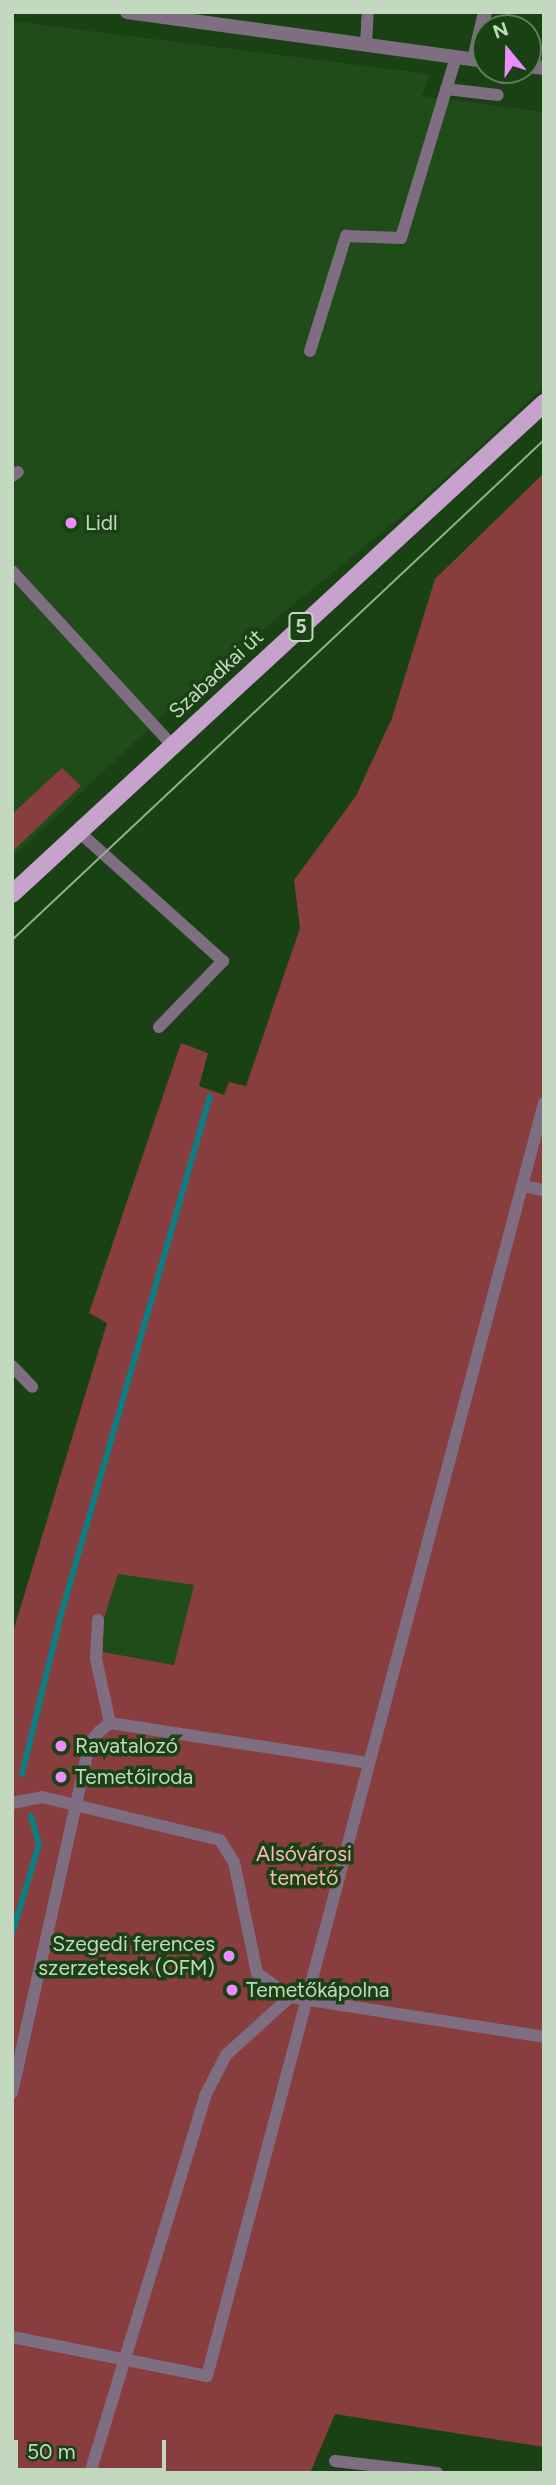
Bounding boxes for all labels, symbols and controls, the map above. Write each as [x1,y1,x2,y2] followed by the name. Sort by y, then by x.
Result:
[472,14,542,84] north arrow
[490,17,511,44] text: N
[85,510,118,536] place label: Lidl
[63,515,79,531] marker: Lidl
[287,612,315,642] road number: 5
[164,624,268,724] street label: Szabadkai út
[75,1733,178,1759] place label: Ravatalozó
[53,1738,69,1754] marker: Ravatalozó
[75,1764,193,1790] place label: Temetőiroda
[53,1769,69,1785] marker: Temetőiroda
[256,1841,352,1891] park label: Alsóvárosi temető
[38,1931,215,1981] place label: Szegedi ferences szerzetesek (OFM)
[221,1948,237,1964] marker: Szegedi ferences szerzetesek (OFM)
[246,1977,389,2003] place label: Temetőkápolna
[224,1982,240,1998] marker: Temetőkápolna
[18,2426,170,2470] scale bar
[27,2439,76,2464] text: 50 m

